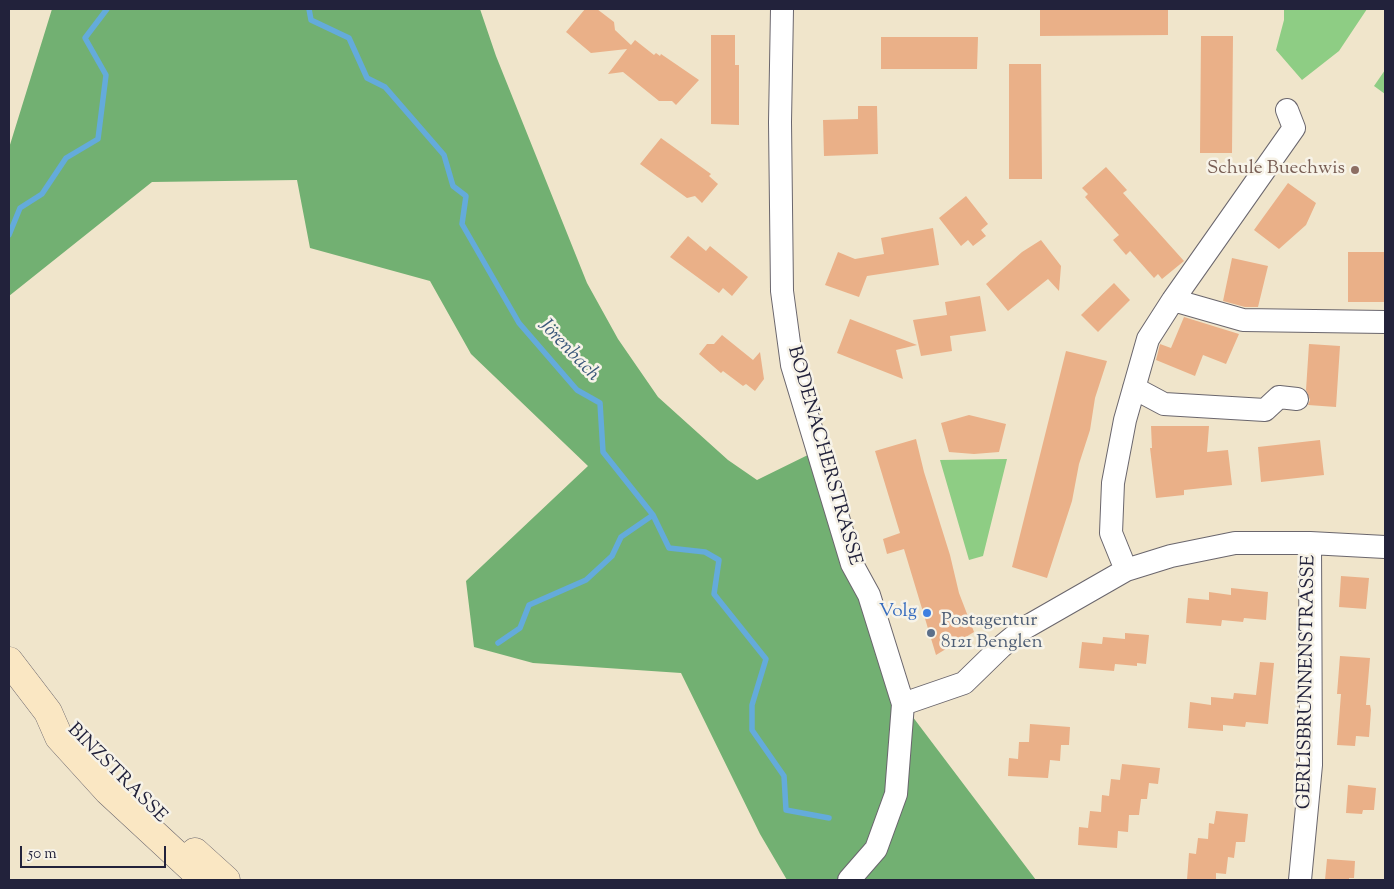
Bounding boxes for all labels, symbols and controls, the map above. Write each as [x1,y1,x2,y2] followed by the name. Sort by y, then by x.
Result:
[1207,159,1345,181] place label: Schule Buechwis
[1349,164,1361,176] marker: Schule Buechwis
[532,315,604,387] water label: Jörenbach
[781,344,865,568] street label: BODENACHERSTRASSE
[1294,555,1322,809] street label: GERLISBRUNNENSTRASSE
[879,602,917,624] place label: Volg
[921,607,933,619] marker: Volg
[941,611,1043,655] place label: Postagentur 8121 Benglen
[925,627,937,639] marker: Postagentur 8121 Benglen
[61,719,171,829] street label: BINZSTRASSE
[22,836,169,868] scale bar
[28,844,57,865] text: 50 m

